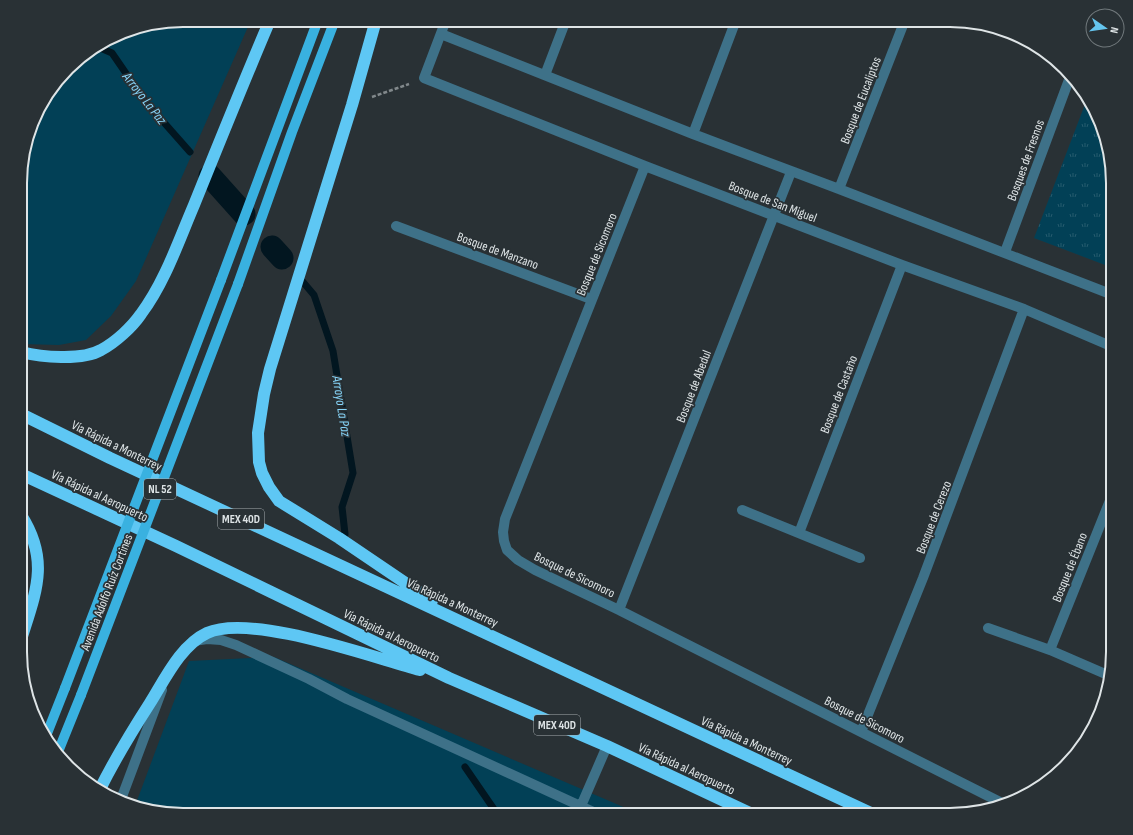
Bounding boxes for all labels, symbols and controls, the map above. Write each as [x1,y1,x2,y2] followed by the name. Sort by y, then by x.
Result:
[1085,8,1125,48] north arrow
[1107,26,1121,35] text: N
[837,54,885,146] street label: Bosque de Eucaliptos
[118,68,171,129] water label: Arroyo La Paz
[1004,117,1048,203] street label: Bosques de Fresnos
[726,178,819,226] street label: Bosque de San Miguel
[573,211,621,298] street label: Bosque de Sicomoro
[455,229,541,273] street label: Bosque de Manzano
[673,348,715,425] street label: Bosque de Abedul
[817,353,861,436] street label: Bosque de Castaño
[328,373,355,439] water label: Arroyo La Paz
[69,417,164,475] street label: Vía Rápida a Monterrey
[49,466,151,525] street label: Vía Rápida al Aeropuerto
[144,479,176,499] road number: NL 52
[913,479,955,556] street label: Bosque de Cerezo
[218,509,264,529] road number: MEX 40D
[1049,530,1091,604] street label: Bosque de Ébano
[77,532,137,654] street label: Avenida Adolfo Ruíz Cortines
[532,548,618,601] street label: Bosque de Sicomoro
[404,575,501,631] street label: Vía Rápida a Monterrey
[341,606,442,666] street label: Vía Rápida al Aeropuerto
[822,693,907,747] street label: Bosque de Sicomoro
[698,713,795,769] street label: Vía Rápida a Monterrey
[534,715,580,735] road number: MEX 40D
[636,739,738,798] street label: Vía Rápida al Aeropuerto

